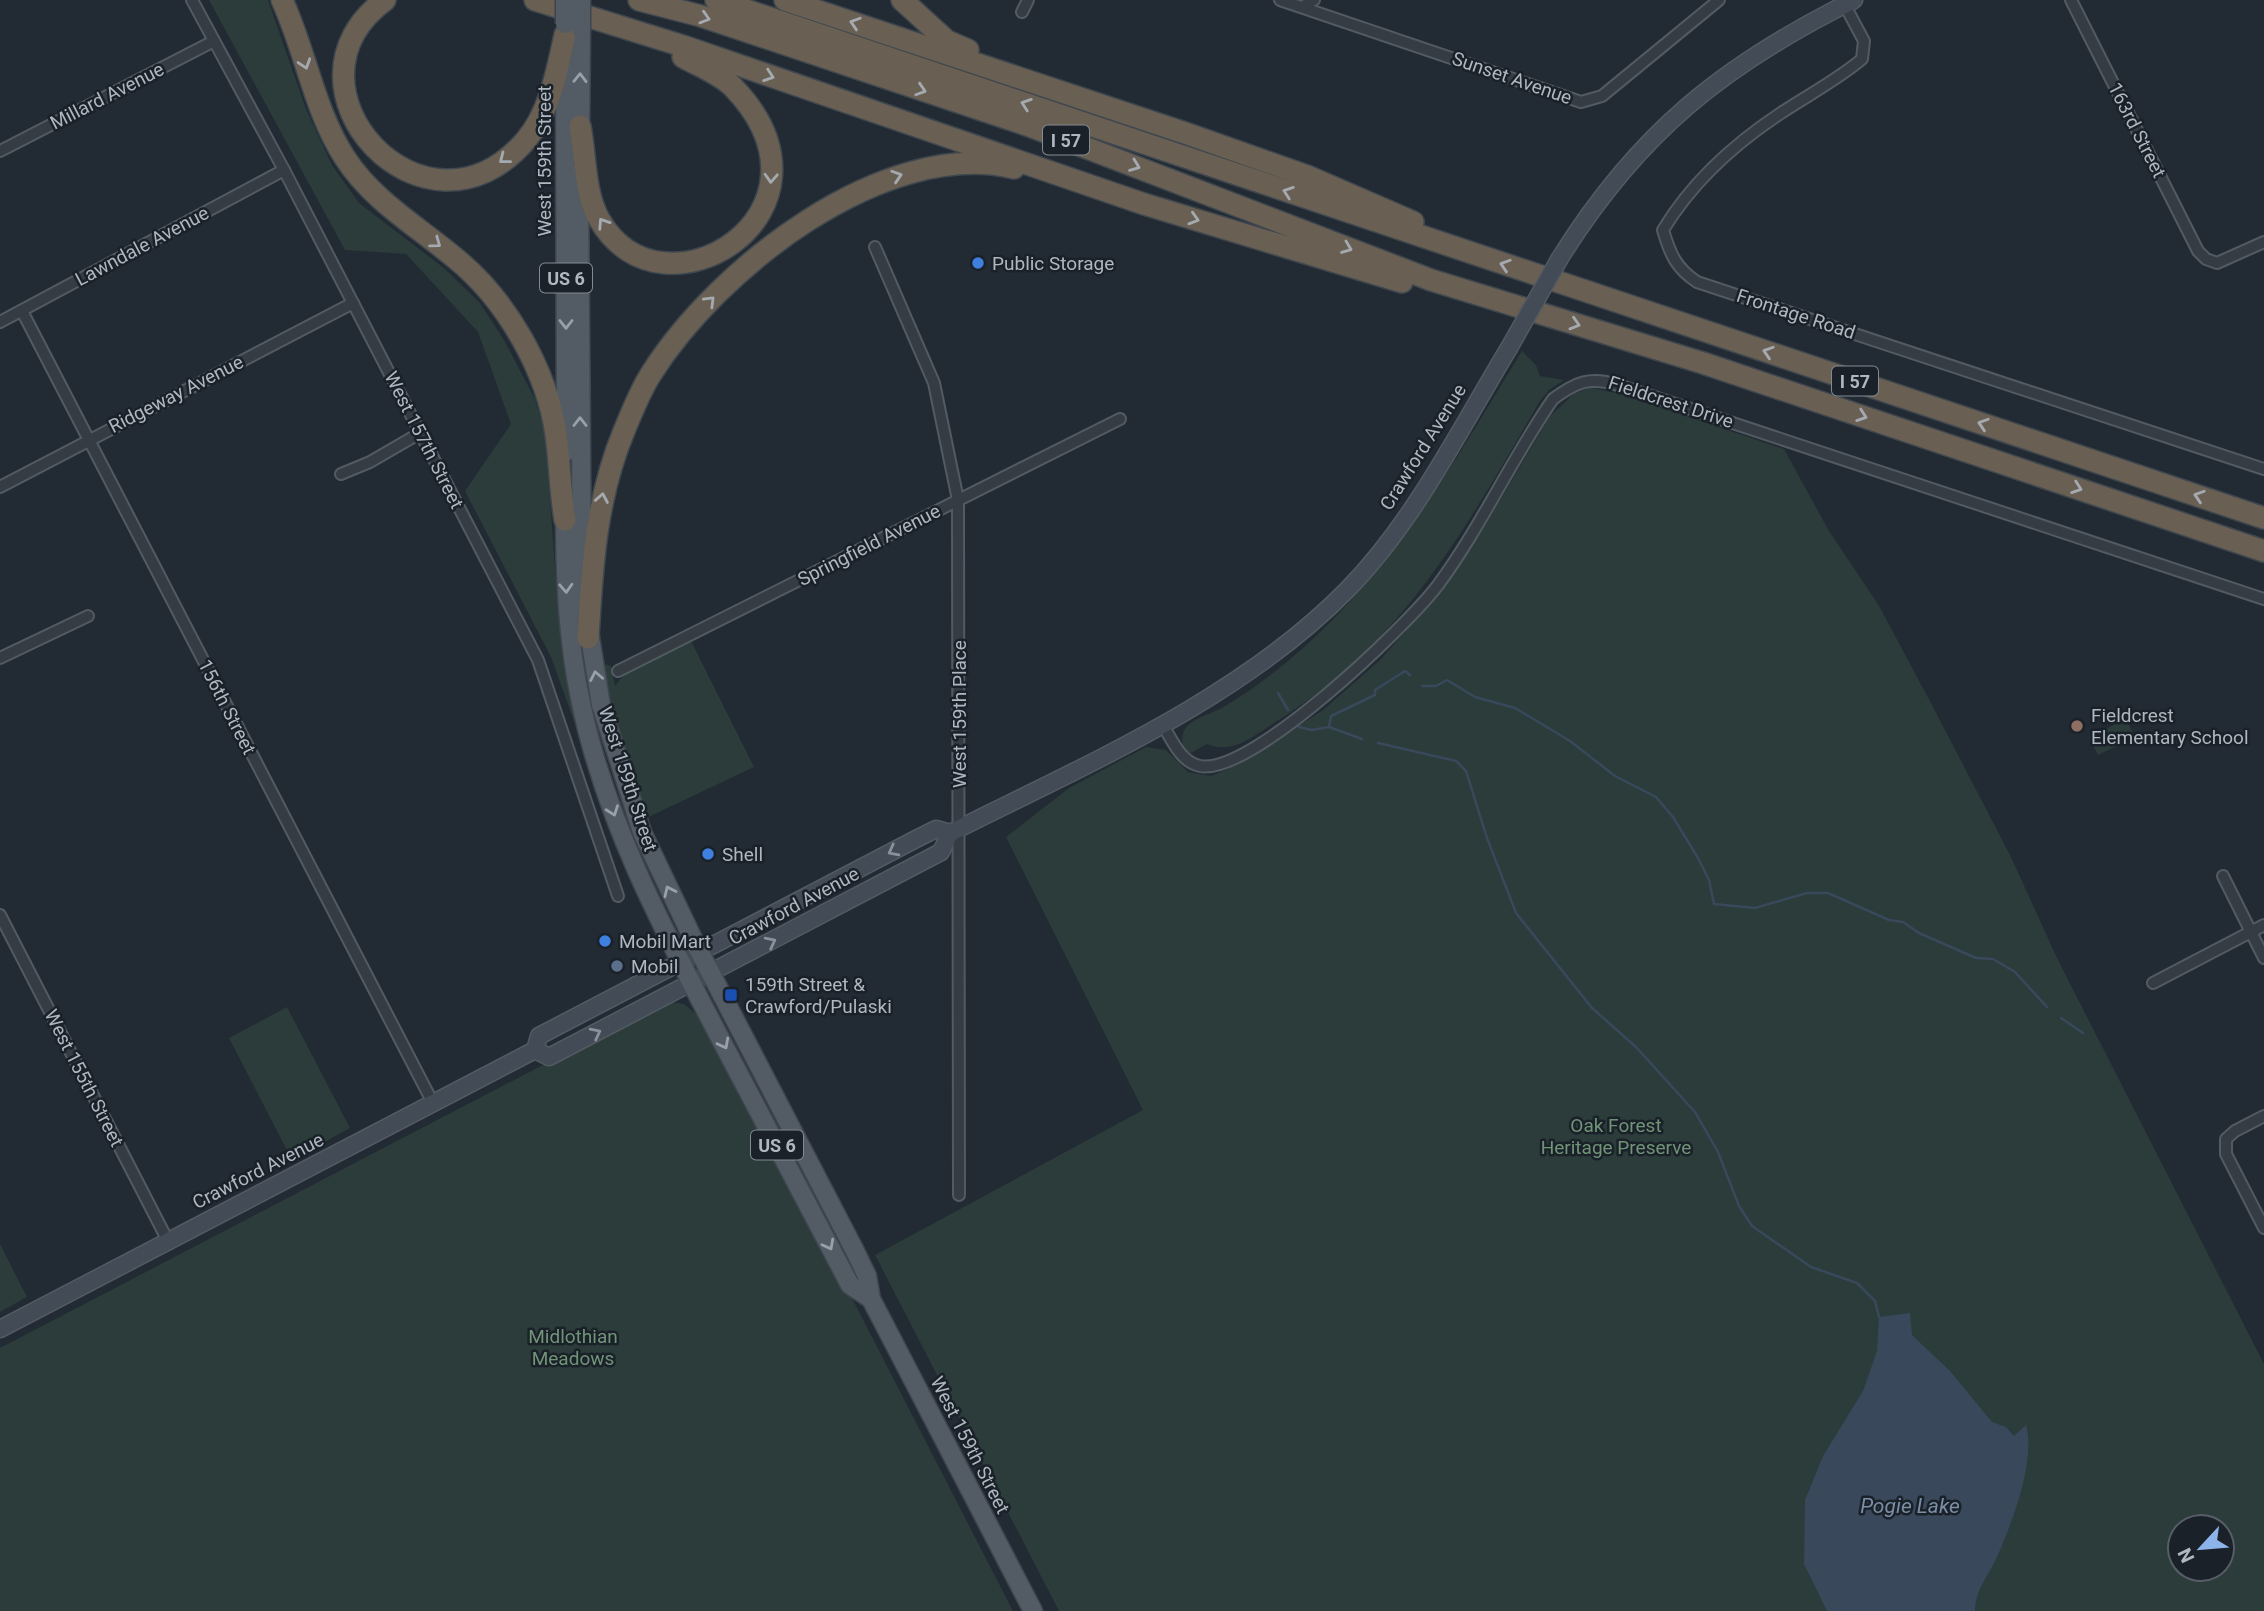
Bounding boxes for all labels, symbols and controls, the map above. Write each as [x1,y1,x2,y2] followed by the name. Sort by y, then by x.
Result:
[698,10,711,24] one-way arrow
[849,17,862,31] one-way arrow
[1449,47,1575,109] street label: Sunset Avenue
[46,57,168,135] street label: Millard Avenue
[297,58,312,70] one-way arrow
[763,68,775,82] one-way arrow
[572,72,588,82] one-way arrow
[2103,79,2171,181] street label: 163rd Street
[914,81,926,96] one-way arrow
[533,86,556,236] street label: West 159th Street
[1021,98,1033,112] one-way arrow
[1043,125,1089,154] road number: I 57
[499,150,512,163] one-way arrow
[1128,158,1140,172] one-way arrow
[891,170,903,184] one-way arrow
[764,173,779,184] one-way arrow
[1283,186,1295,200] one-way arrow
[71,201,213,291] street label: Lawndale Avenue
[1187,211,1199,226] one-way arrow
[599,218,611,231] one-way arrow
[428,235,441,247] one-way arrow
[1341,239,1353,253] one-way arrow
[992,252,1114,275] place label: Public Storage
[970,255,986,271] marker: Public Storage
[1500,259,1512,273] one-way arrow
[540,264,592,292] road number: US 6
[1734,284,1858,344] street label: Frontage Road
[702,297,714,309] one-way arrow
[1569,315,1581,330] one-way arrow
[558,319,574,330] one-way arrow
[1762,346,1774,360] one-way arrow
[105,350,247,438] street label: Ridgeway Avenue
[1832,366,1878,396] road number: I 57
[379,368,469,512] street label: West 157th Street
[1606,371,1736,433] street label: Fieldcrest Drive
[1375,380,1471,514] street label: Crawford Avenue
[1855,408,1867,422] one-way arrow
[572,416,588,427] one-way arrow
[1978,418,1990,432] one-way arrow
[2071,480,2083,494] one-way arrow
[2194,490,2206,504] one-way arrow
[594,492,609,504] one-way arrow
[794,499,944,591] street label: Springfield Avenue
[559,583,574,594] one-way arrow
[948,640,971,788] street label: West 159th Place
[193,656,261,758] street label: 156th Street
[589,670,604,682] one-way arrow
[594,704,662,854] street label: West 159th Street
[2091,704,2249,749] place label: Fieldcrest Elementary School
[2069,718,2085,734] marker: Fieldcrest Elementary School
[605,805,619,817] one-way arrow
[722,843,763,866] place label: Shell
[888,843,900,856] one-way arrow
[700,846,716,862] marker: Shell
[725,862,863,950] street label: Crawford Avenue
[663,886,677,898] one-way arrow
[619,930,711,953] place label: Mobil Mart
[597,933,613,949] marker: Mobil Mart
[764,937,776,950] one-way arrow
[631,955,678,978] place label: Mobil
[609,958,625,974] marker: Mobil
[745,973,892,1018] place label: 159th Street & Crawford/Pulaski
[723,987,739,1003] marker: 159th Street & Crawford/Pulaski
[39,1006,129,1150] street label: West 155th Street
[589,1028,601,1041] one-way arrow
[715,1037,729,1049] one-way arrow
[1541,1114,1691,1159] park label: Oak Forest Heritage Preserve
[188,1128,328,1214] street label: Crawford Avenue
[751,1130,803,1160] road number: US 6
[821,1238,835,1251] one-way arrow
[528,1325,618,1370] park label: Midlothian Meadows
[925,1373,1015,1517] street label: West 159th Street
[1860,1494,1960,1518] water label: Pogie Lake
[2166,1513,2236,1583] north arrow
[2173,1544,2199,1566] text: N

